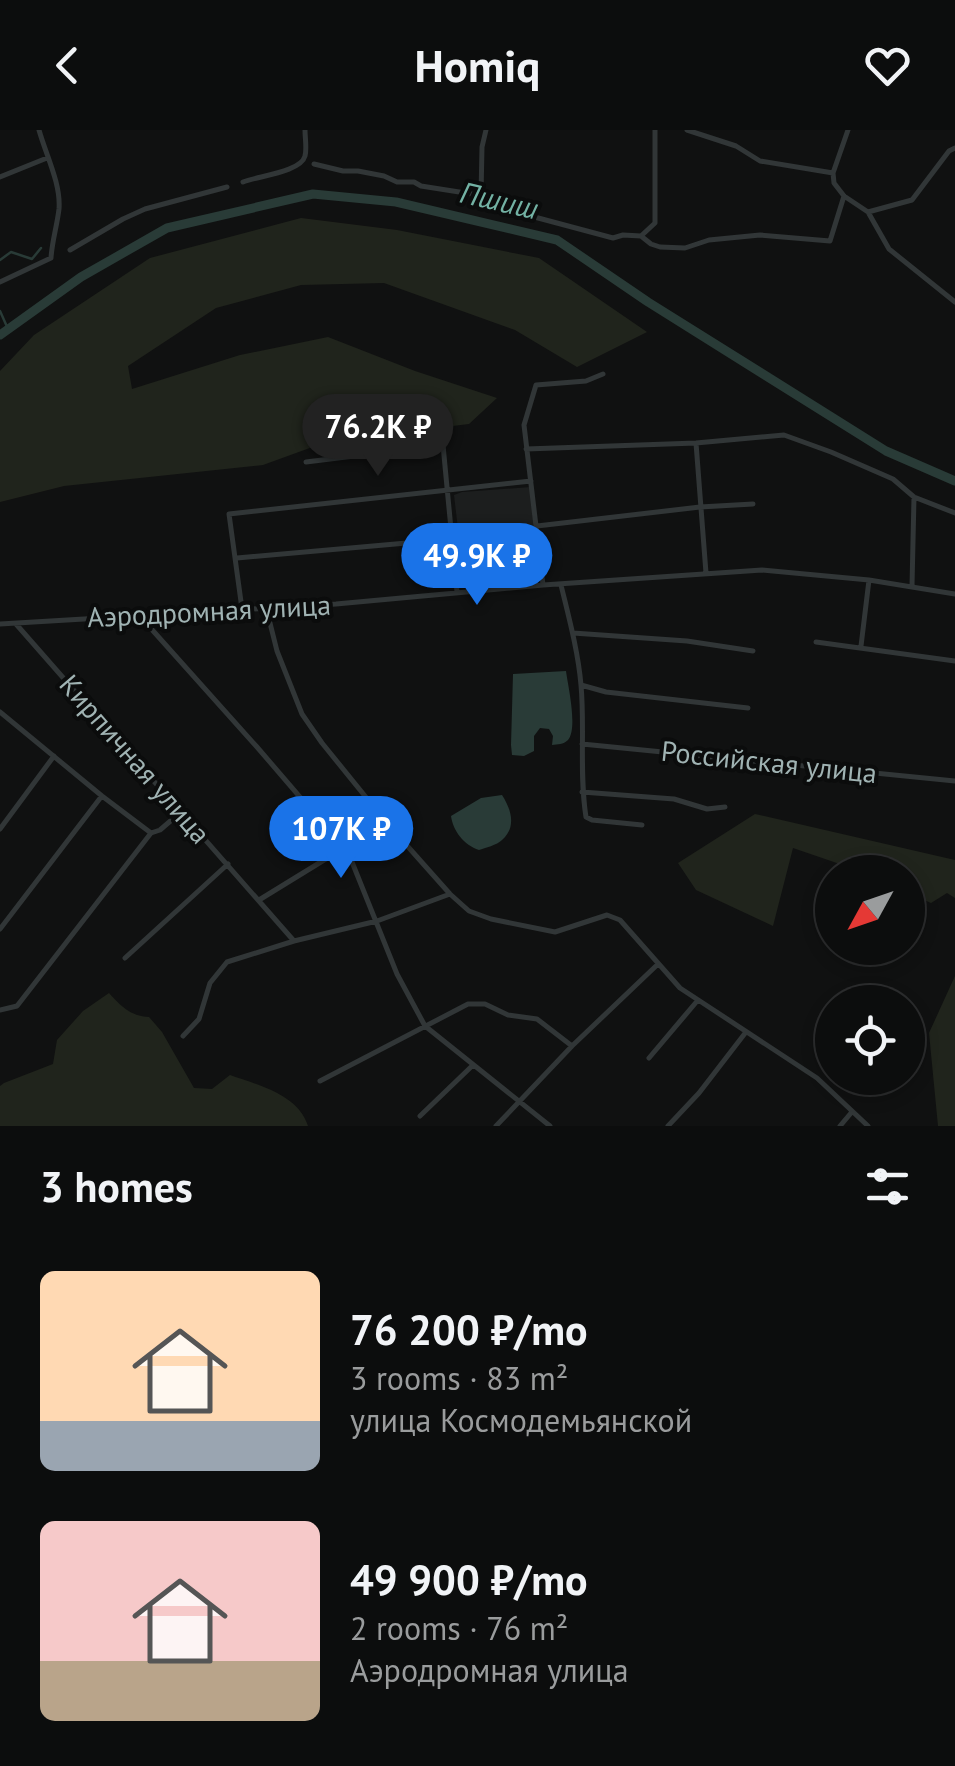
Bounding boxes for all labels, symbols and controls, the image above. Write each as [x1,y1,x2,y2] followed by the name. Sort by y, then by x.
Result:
[415,36,540,94] text: Homiq
[40,38,95,93] icon: back
[860,38,915,93] icon: heart
[457,172,542,227] water label: Пшиш
[286,394,470,479] pin: 76.2K ₽
[324,405,432,447] text: 76.2K ₽
[385,523,569,608] pin: 49.9K ₽
[423,534,531,576] text: 49.9K ₽
[86,586,332,635] street label: Аэродромная улица
[52,666,219,851] street label: Кирпичная улица
[659,732,879,791] street label: Российская улица
[260,796,422,881] pin: 107K ₽
[291,807,391,849] text: 107K ₽
[815,855,925,965] north arrow
[815,855,925,1095] map controls
[815,985,925,1095] button: locate
[40,1159,193,1214] text: 3 homes
[860,1159,915,1214] icon: filters
[350,1302,588,1357] text: 76 200 ₽/mo
[120,1311,240,1431] icon: home
[350,1357,568,1399] text: 3 rooms · 83 m²
[350,1399,692,1441] text: улица Космодемьянской
[350,1552,588,1607] text: 49 900 ₽/mo
[120,1561,240,1681] icon: home
[350,1607,568,1649] text: 2 rooms · 76 m²
[350,1649,629,1691] text: Аэродромная улица

